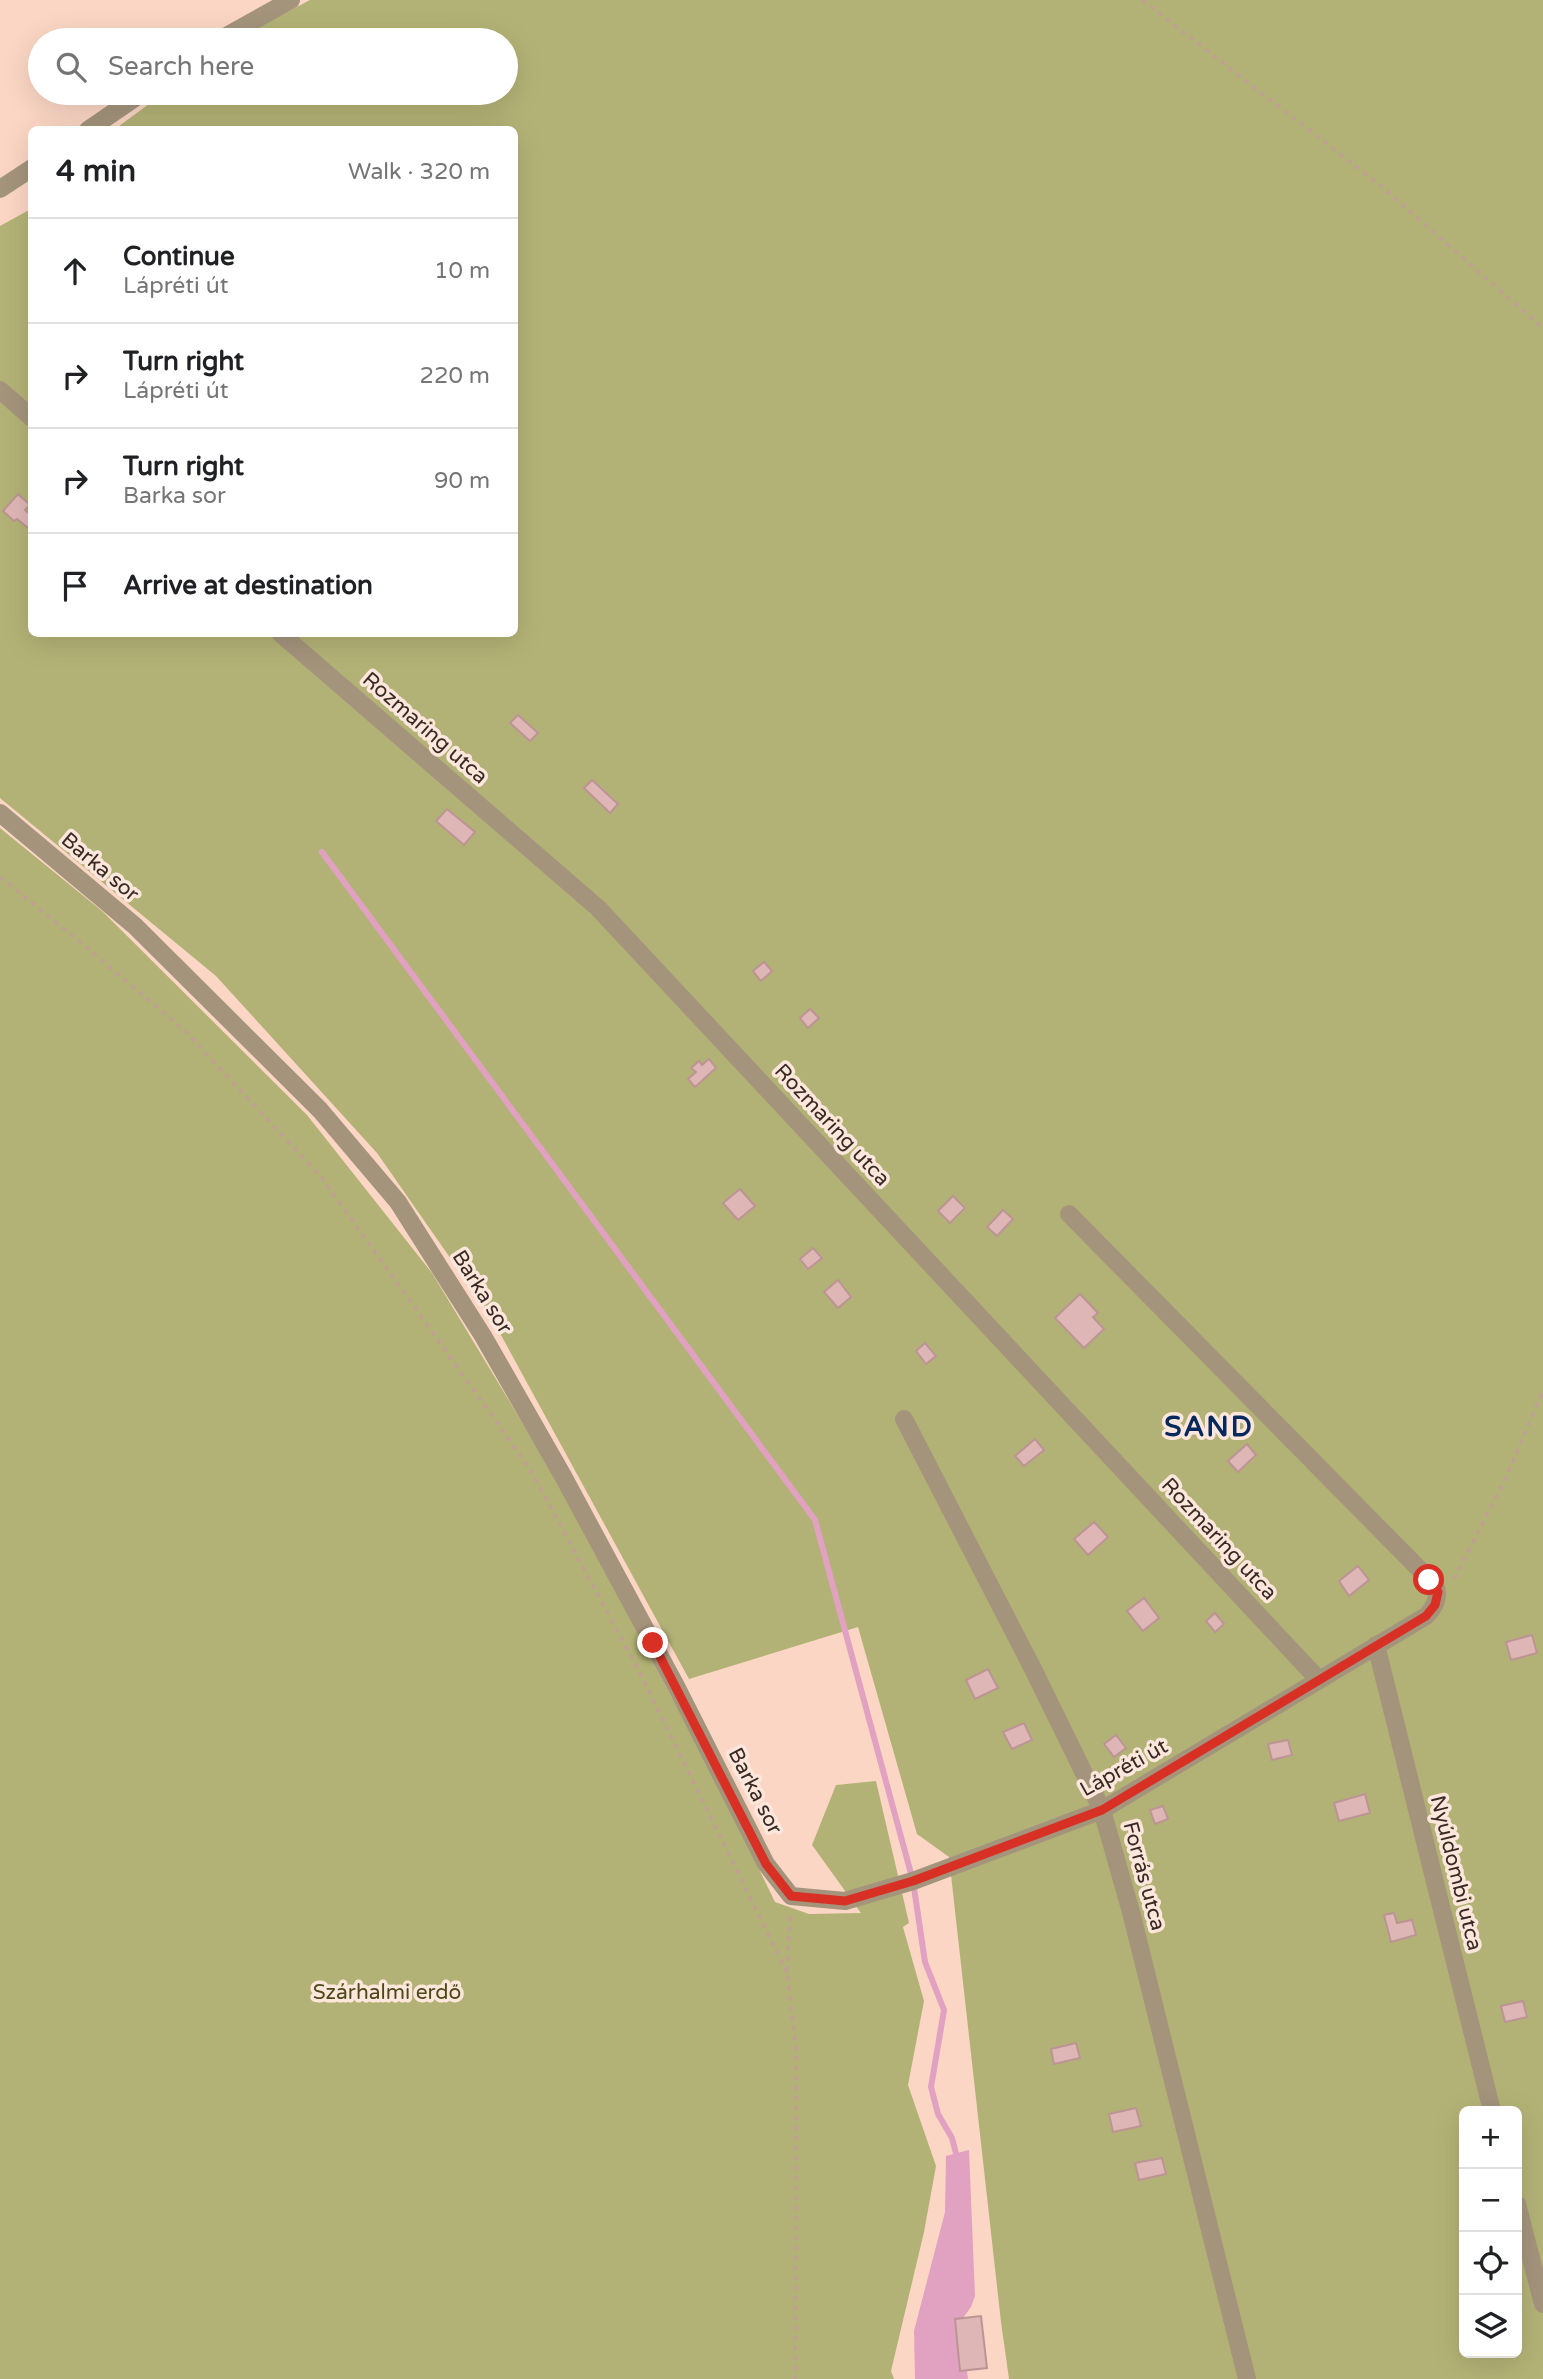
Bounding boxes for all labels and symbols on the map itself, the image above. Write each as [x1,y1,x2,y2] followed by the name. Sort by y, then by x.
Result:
[357,667,493,789] street label: Rozmaring utca
[56,827,144,907] street label: Barka sor
[769,1059,895,1191] street label: Rozmaring utca
[447,1246,517,1338] street label: Barka sor
[1164,1410,1254,1444] district label: SAND
[1156,1473,1282,1605] street label: Rozmaring utca
[1413,1564,1444,1595] route start
[637,1627,668,1658] route end
[1076,1734,1172,1802] street label: Lápréti út
[723,1744,787,1838] street label: Barka sor
[1425,1793,1487,1953] street label: Nyúldombi utca
[1117,1819,1171,1933] street label: Forrás utca
[313,1980,461,2005] park label: Szárhalmi erdő

